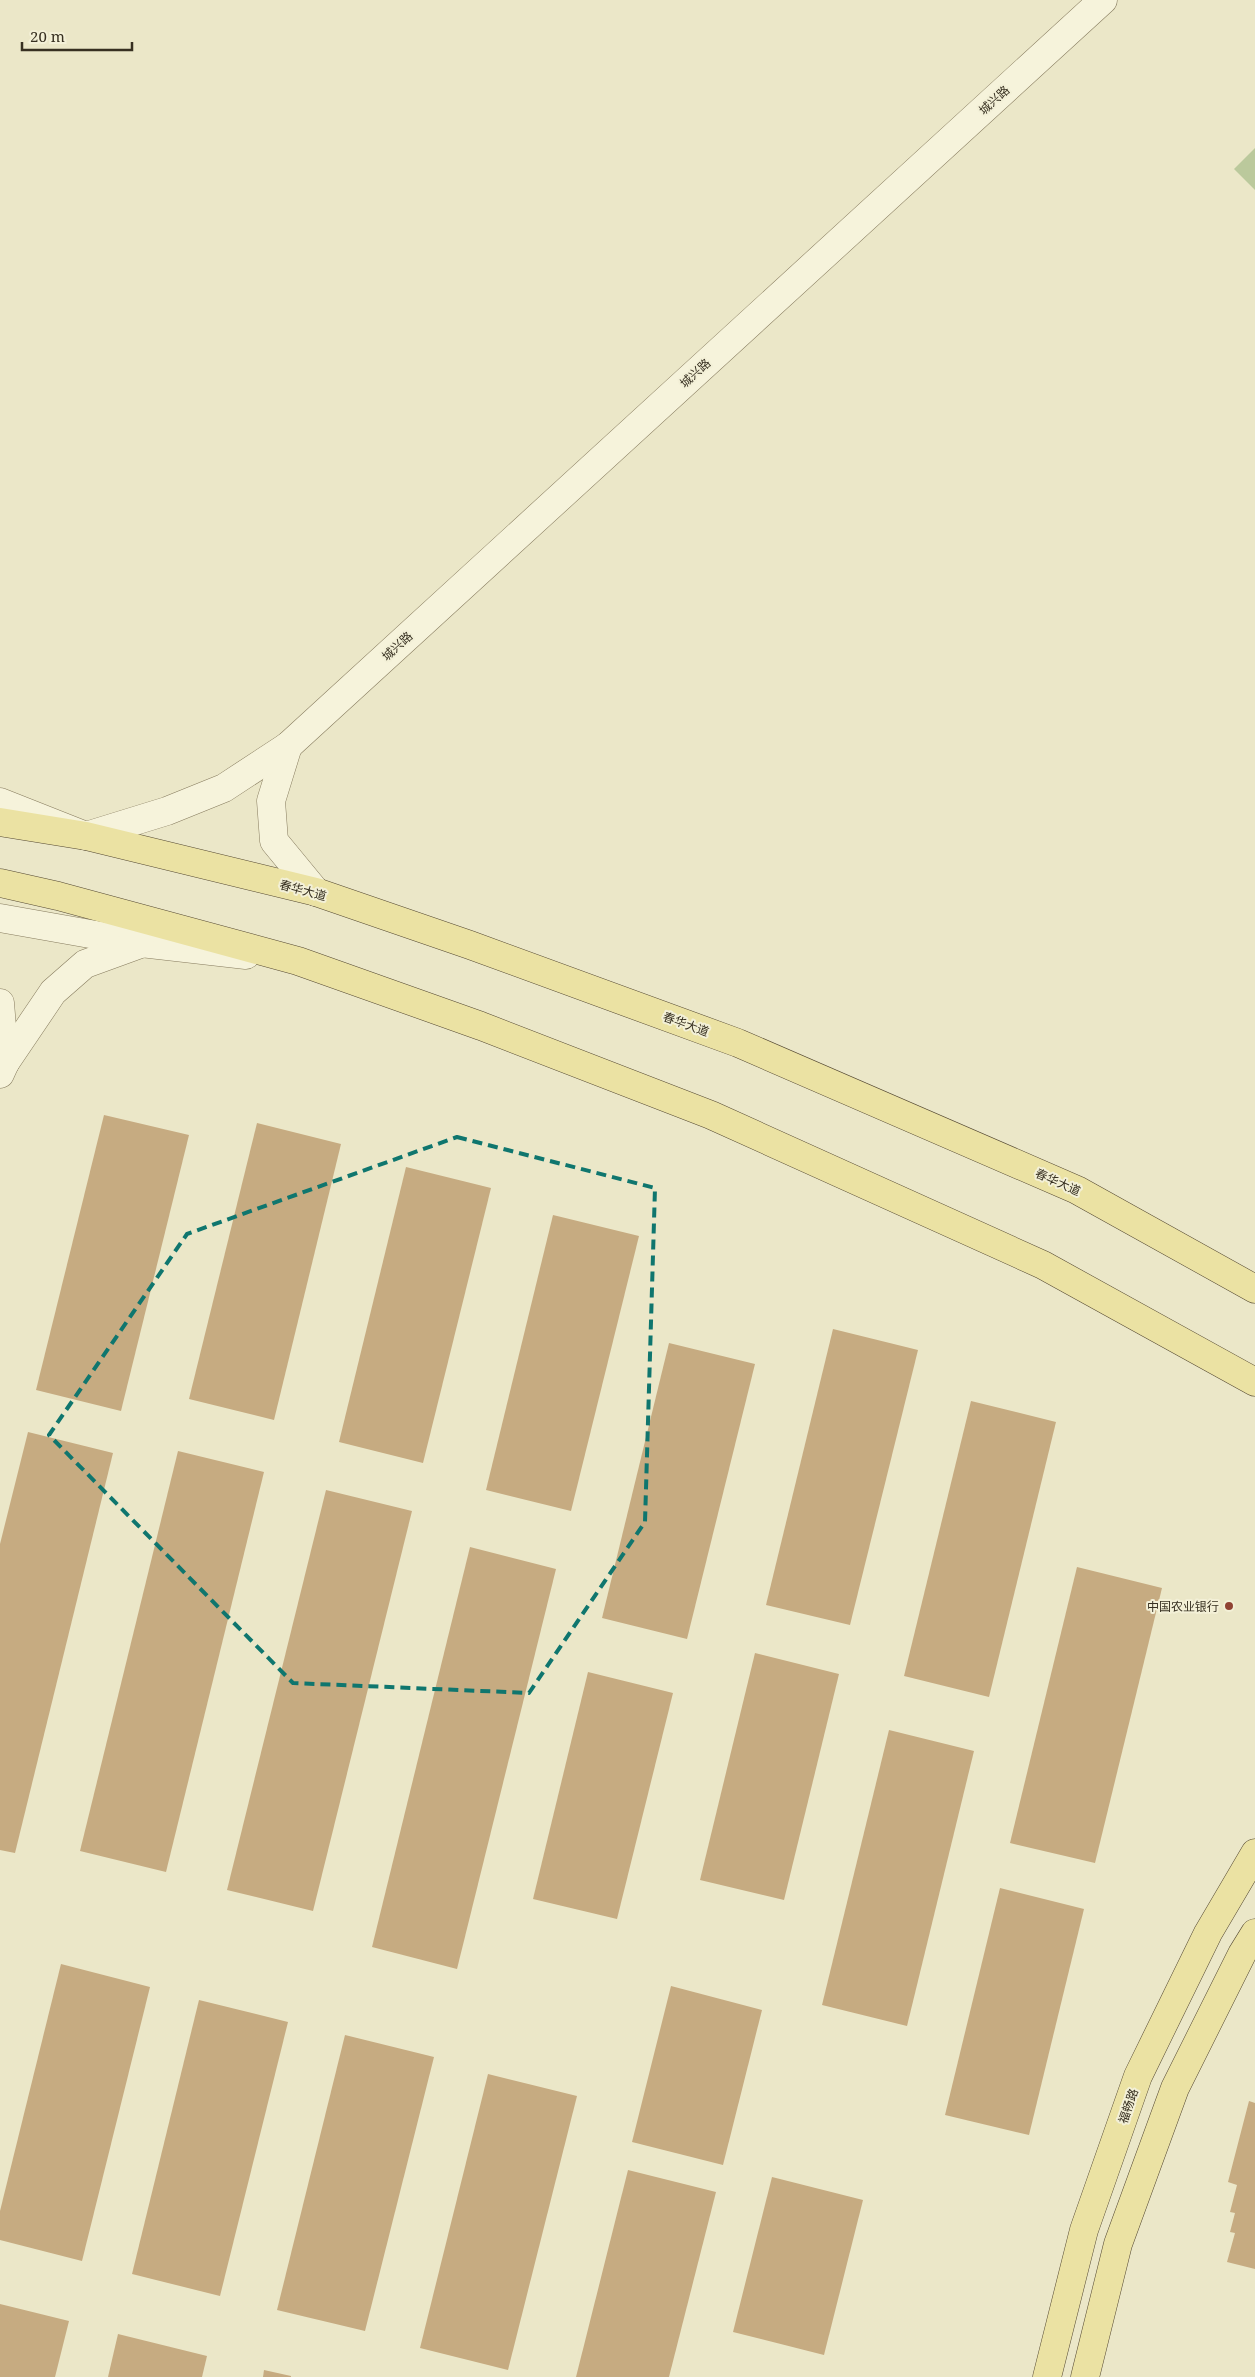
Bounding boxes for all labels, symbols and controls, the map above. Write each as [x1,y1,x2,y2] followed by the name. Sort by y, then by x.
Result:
[22,20,132,52] scale bar
[30,26,65,46] text: 20 m
[975,82,1013,118] street label: 城兴路
[676,355,714,391] street label: 城兴路
[378,628,416,664] street label: 城兴路
[278,876,328,904] street label: 春华大道
[661,1008,711,1040] street label: 春华大道
[1033,1164,1083,1200] street label: 春华大道
[1147,1598,1219,1615] place label: 中国农业银行
[1223,1600,1235,1612] marker: 中国农业银行
[1114,2086,1142,2126] street label: 福畅路

